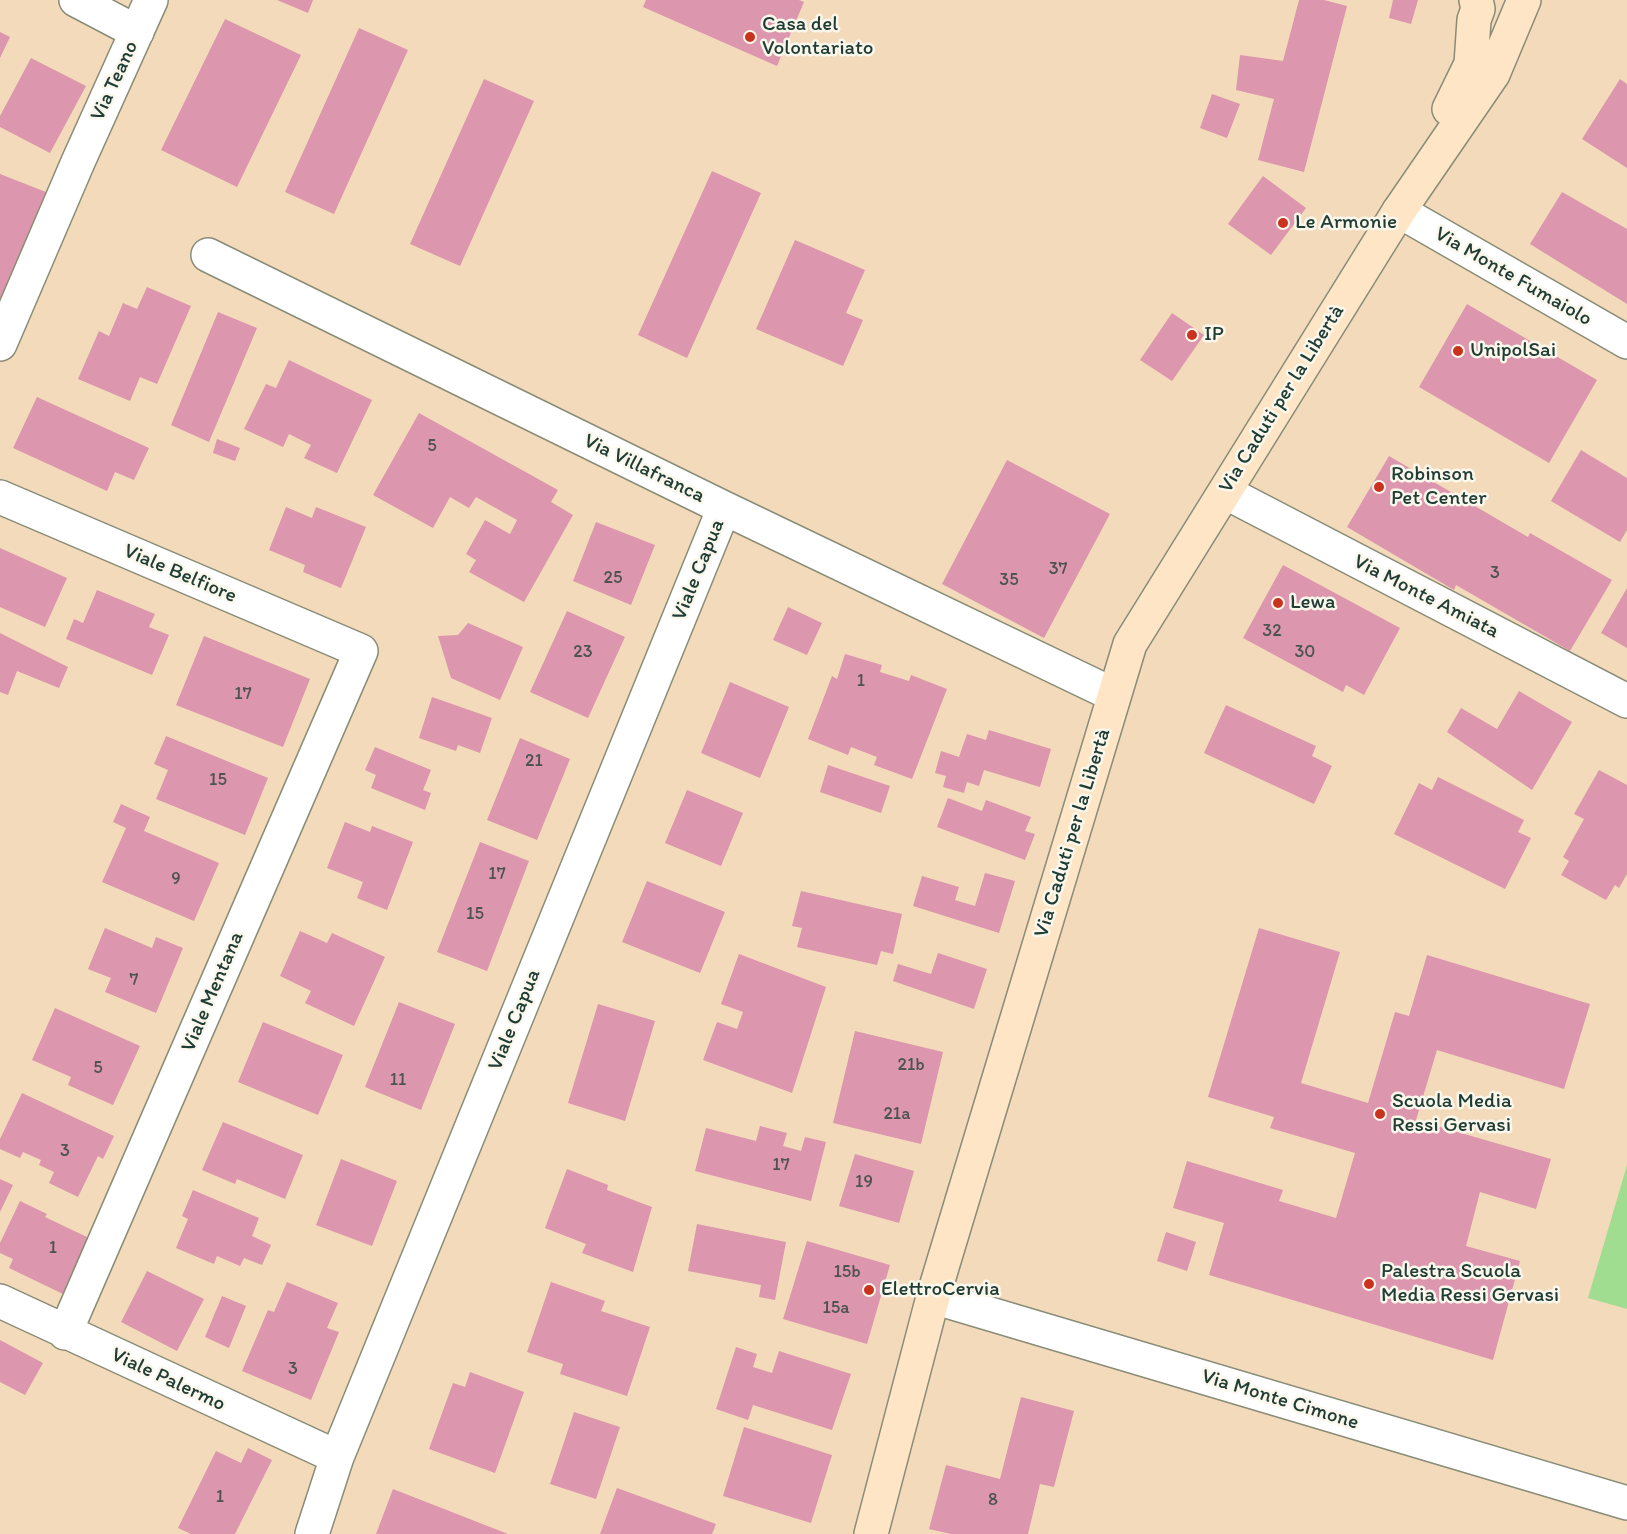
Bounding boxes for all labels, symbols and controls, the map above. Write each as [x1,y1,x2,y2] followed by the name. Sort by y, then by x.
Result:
[762,12,873,62] place label: Casa del Volontariato
[743,30,757,44] marker: Casa del Volontariato
[86,37,144,125] street label: Via Teano
[1295,210,1397,236] place label: Le Armonie
[1276,216,1290,230] marker: Le Armonie
[1430,222,1596,332] street label: Via Monte Fumaiolo
[1214,300,1350,498] street label: Via Caduti per la Libertà
[1204,322,1224,348] place label: IP
[1185,328,1199,342] marker: IP
[1470,338,1556,364] place label: UnipolSai
[1451,344,1465,358] marker: UnipolSai
[579,429,709,509] street label: Via Villafranca
[427,435,437,457] house number: 5
[1391,462,1487,512] place label: Robinson Pet Center
[1372,480,1386,494] marker: Robinson Pet Center
[667,516,731,624] street label: Viale Capua
[120,539,240,609] street label: Viale Belfiore
[1349,549,1503,645] street label: Via Monte Amiata
[1049,558,1067,580] house number: 37
[1490,562,1500,584] house number: 3
[604,567,622,589] house number: 25
[999,569,1019,591] house number: 35
[1290,590,1335,616] place label: Lewa
[1271,596,1285,610] marker: Lewa
[1262,620,1282,642] house number: 32
[573,641,593,663] house number: 23
[1295,641,1315,663] house number: 30
[857,670,865,692] house number: 1
[234,683,252,705] house number: 17
[1029,725,1117,941] street label: Via Caduti per la Libertà
[525,750,543,772] house number: 21
[209,769,227,791] house number: 15
[488,863,506,885] house number: 17
[171,868,181,890] house number: 9
[466,903,484,925] house number: 15
[176,928,250,1056] street label: Viale Mentana
[483,966,547,1074] street label: Viale Capua
[130,969,138,991] house number: 7
[897,1054,925,1076] house number: 21b
[93,1057,103,1079] house number: 5
[390,1069,406,1091] house number: 11
[1392,1089,1512,1139] place label: Scuola Media Ressi Gervasi
[883,1103,911,1125] house number: 21a
[1373,1107,1387,1121] marker: Scuola Media Ressi Gervasi
[60,1140,70,1162] house number: 3
[772,1154,790,1176] house number: 17
[855,1171,873,1193] house number: 19
[49,1237,57,1259] house number: 1
[1381,1259,1559,1309] place label: Palestra Scuola Media Ressi Gervasi
[833,1261,861,1283] house number: 15b
[881,1277,999,1303] place label: ElettroCervia
[1362,1277,1376,1291] marker: Palestra Scuola Media Ressi Gervasi
[862,1283,876,1297] marker: ElettroCervia
[822,1297,850,1319] house number: 15a
[107,1343,229,1417] street label: Viale Palermo
[288,1358,298,1380] house number: 3
[1198,1364,1362,1436] street label: Via Monte Cimone
[216,1486,224,1508] house number: 1
[988,1489,998,1511] house number: 8

